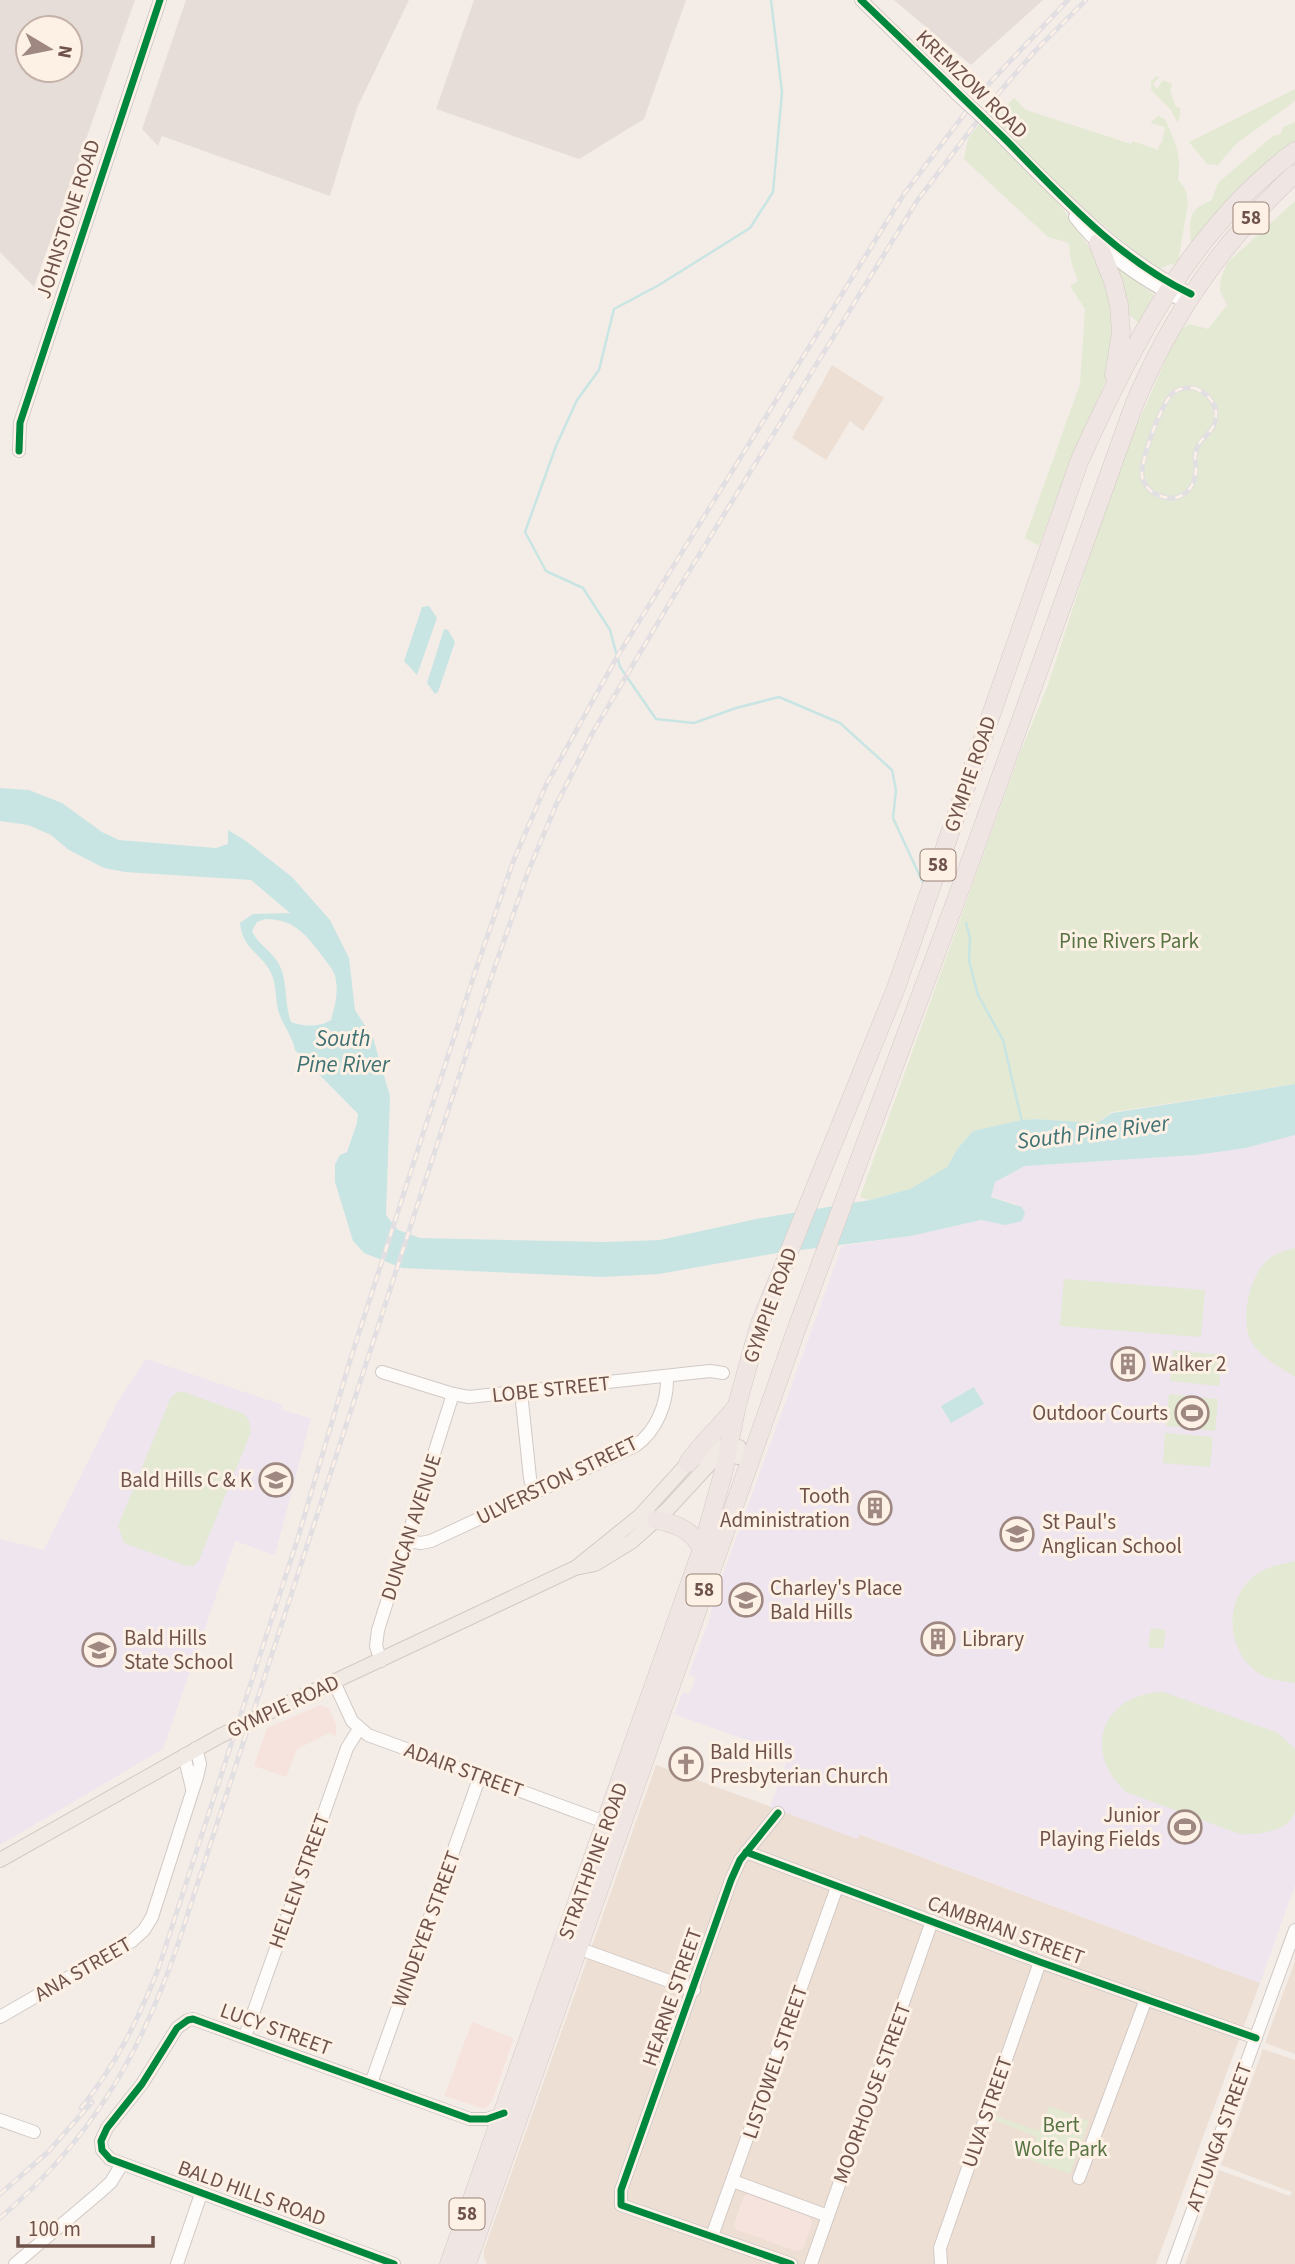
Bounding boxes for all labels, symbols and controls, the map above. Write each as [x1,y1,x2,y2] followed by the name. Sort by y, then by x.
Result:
[14,14,84,84] north arrow
[909,23,1035,145] street label: KREMZOW ROAD
[50,43,79,60] text: N
[28,136,108,302] street label: JOHNSTONE ROAD
[1234,202,1268,233] road number: 58
[936,712,1004,836] street label: GYMPIE ROAD
[920,850,956,880] road number: 58
[1059,926,1200,956] park label: Pine Rivers Park
[296,1022,391,1081] water label: South Pine River
[1015,1106,1172,1158] water label: South Pine River
[735,1243,805,1367] street label: GYMPIE ROAD
[1109,1345,1147,1383] building icon: Walker 2
[1152,1349,1226,1379] place label: Walker 2
[490,1368,612,1410] street label: LOBE STREET
[1173,1394,1211,1432] sports icon: Outdoor Courts
[1032,1398,1168,1428] place label: Outdoor Courts
[471,1428,643,1532] street label: ULVERSTON STREET
[373,1450,449,1604] street label: DUNCAN AVENUE
[257,1461,295,1499] school or university icon: Bald Hills C & K
[120,1465,253,1495] place label: Bald Hills C & K
[720,1481,850,1535] place label: Tooth Administration
[856,1489,894,1527] building icon: Tooth Administration
[1042,1507,1182,1561] place label: St Paul's Anglican School
[998,1515,1036,1553] school or university icon: St Paul's Anglican School
[770,1573,902,1627] place label: Charley's Place Bald Hills
[686,1574,722,1606] road number: 58
[727,1581,765,1619] school or university icon: Charley's Place Bald Hills
[919,1620,957,1658] building icon: Library
[124,1623,233,1677] place label: Bald Hills State School
[962,1624,1024,1654] place label: Library
[80,1631,118,1669] school or university icon: Bald Hills State School
[222,1667,344,1745] street label: GYMPIE ROAD
[400,1735,528,1805] street label: ADAIR STREET
[710,1737,888,1791] place label: Bald Hills Presbyterian Church
[667,1745,705,1783] church icon: Bald Hills Presbyterian Church
[551,1778,635,1944] street label: STRATHPINE ROAD
[1039,1800,1161,1854] place label: Junior Playing Fields
[1166,1808,1204,1846] sports icon: Junior Playing Fields
[261,1809,337,1953] street label: HELLEN STREET
[384,1847,468,2011] street label: WINDEYER STREET
[923,1888,1089,1972] street label: CAMBRIAN STREET
[634,1924,710,2070] street label: HEARNE STREET
[29,1929,137,2009] street label: ANA STREET
[735,1981,815,2143] street label: LISTOWEL STREET
[216,1995,336,2063] street label: LUCY STREET
[825,1999,919,2187] street label: MOORHOUSE STREET
[954,2052,1020,2172] street label: ULVA STREET
[1178,2059,1260,2215] street label: ATTUNGA STREET
[1014,2110,1108,2164] park label: Bert Wolfe Park
[174,2152,330,2234] street label: BALD HILLS ROAD
[449,2198,484,2230] road number: 58
[18,2204,152,2248] scale bar
[28,2214,81,2244] text: 100 m

